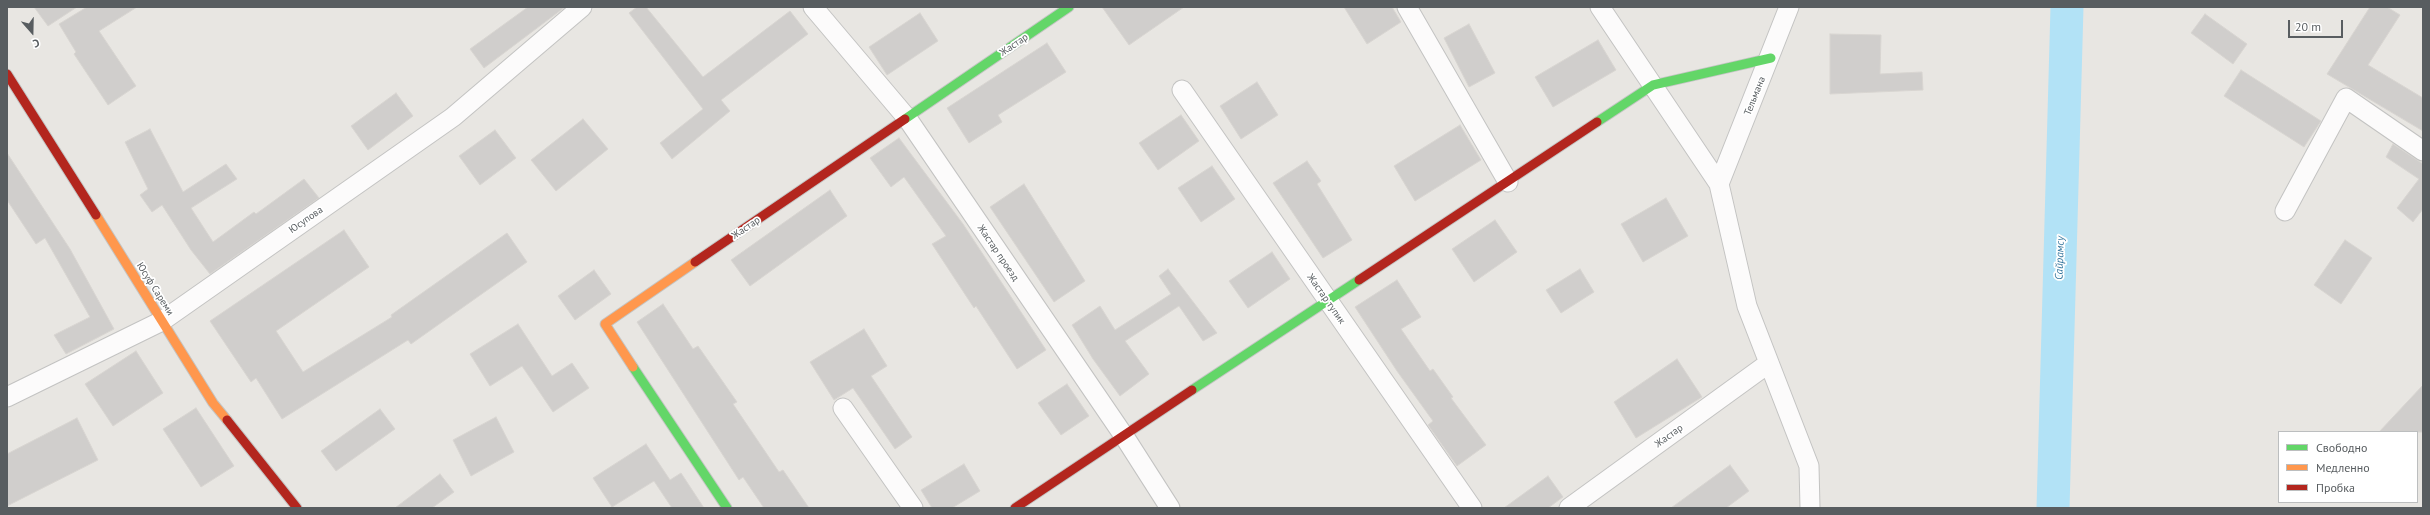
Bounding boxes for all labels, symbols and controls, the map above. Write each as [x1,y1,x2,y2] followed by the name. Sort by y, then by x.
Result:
[12,12,52,52] north arrow
[2290,12,2345,38] scale bar
[2295,19,2321,34] text: 20 m
[997,31,1031,59] street label: Жастар
[31,36,41,51] text: С
[1742,75,1768,117] street label: Тельмана
[287,204,325,236] street label: Юсупова
[729,214,763,242] street label: Жастар
[975,223,1021,283] street label: Жастар проезд
[2053,236,2067,280] water label: Сайрамсу
[134,260,176,318] street label: Юсуф Сареми
[1304,272,1348,326] street label: Жастар тупик
[1653,422,1685,450] street label: Жастар
[2278,431,2418,503] legend
[2316,440,2367,455] text: Свободно
[2316,460,2370,475] text: Медленно
[2316,480,2355,495] text: Пробка

